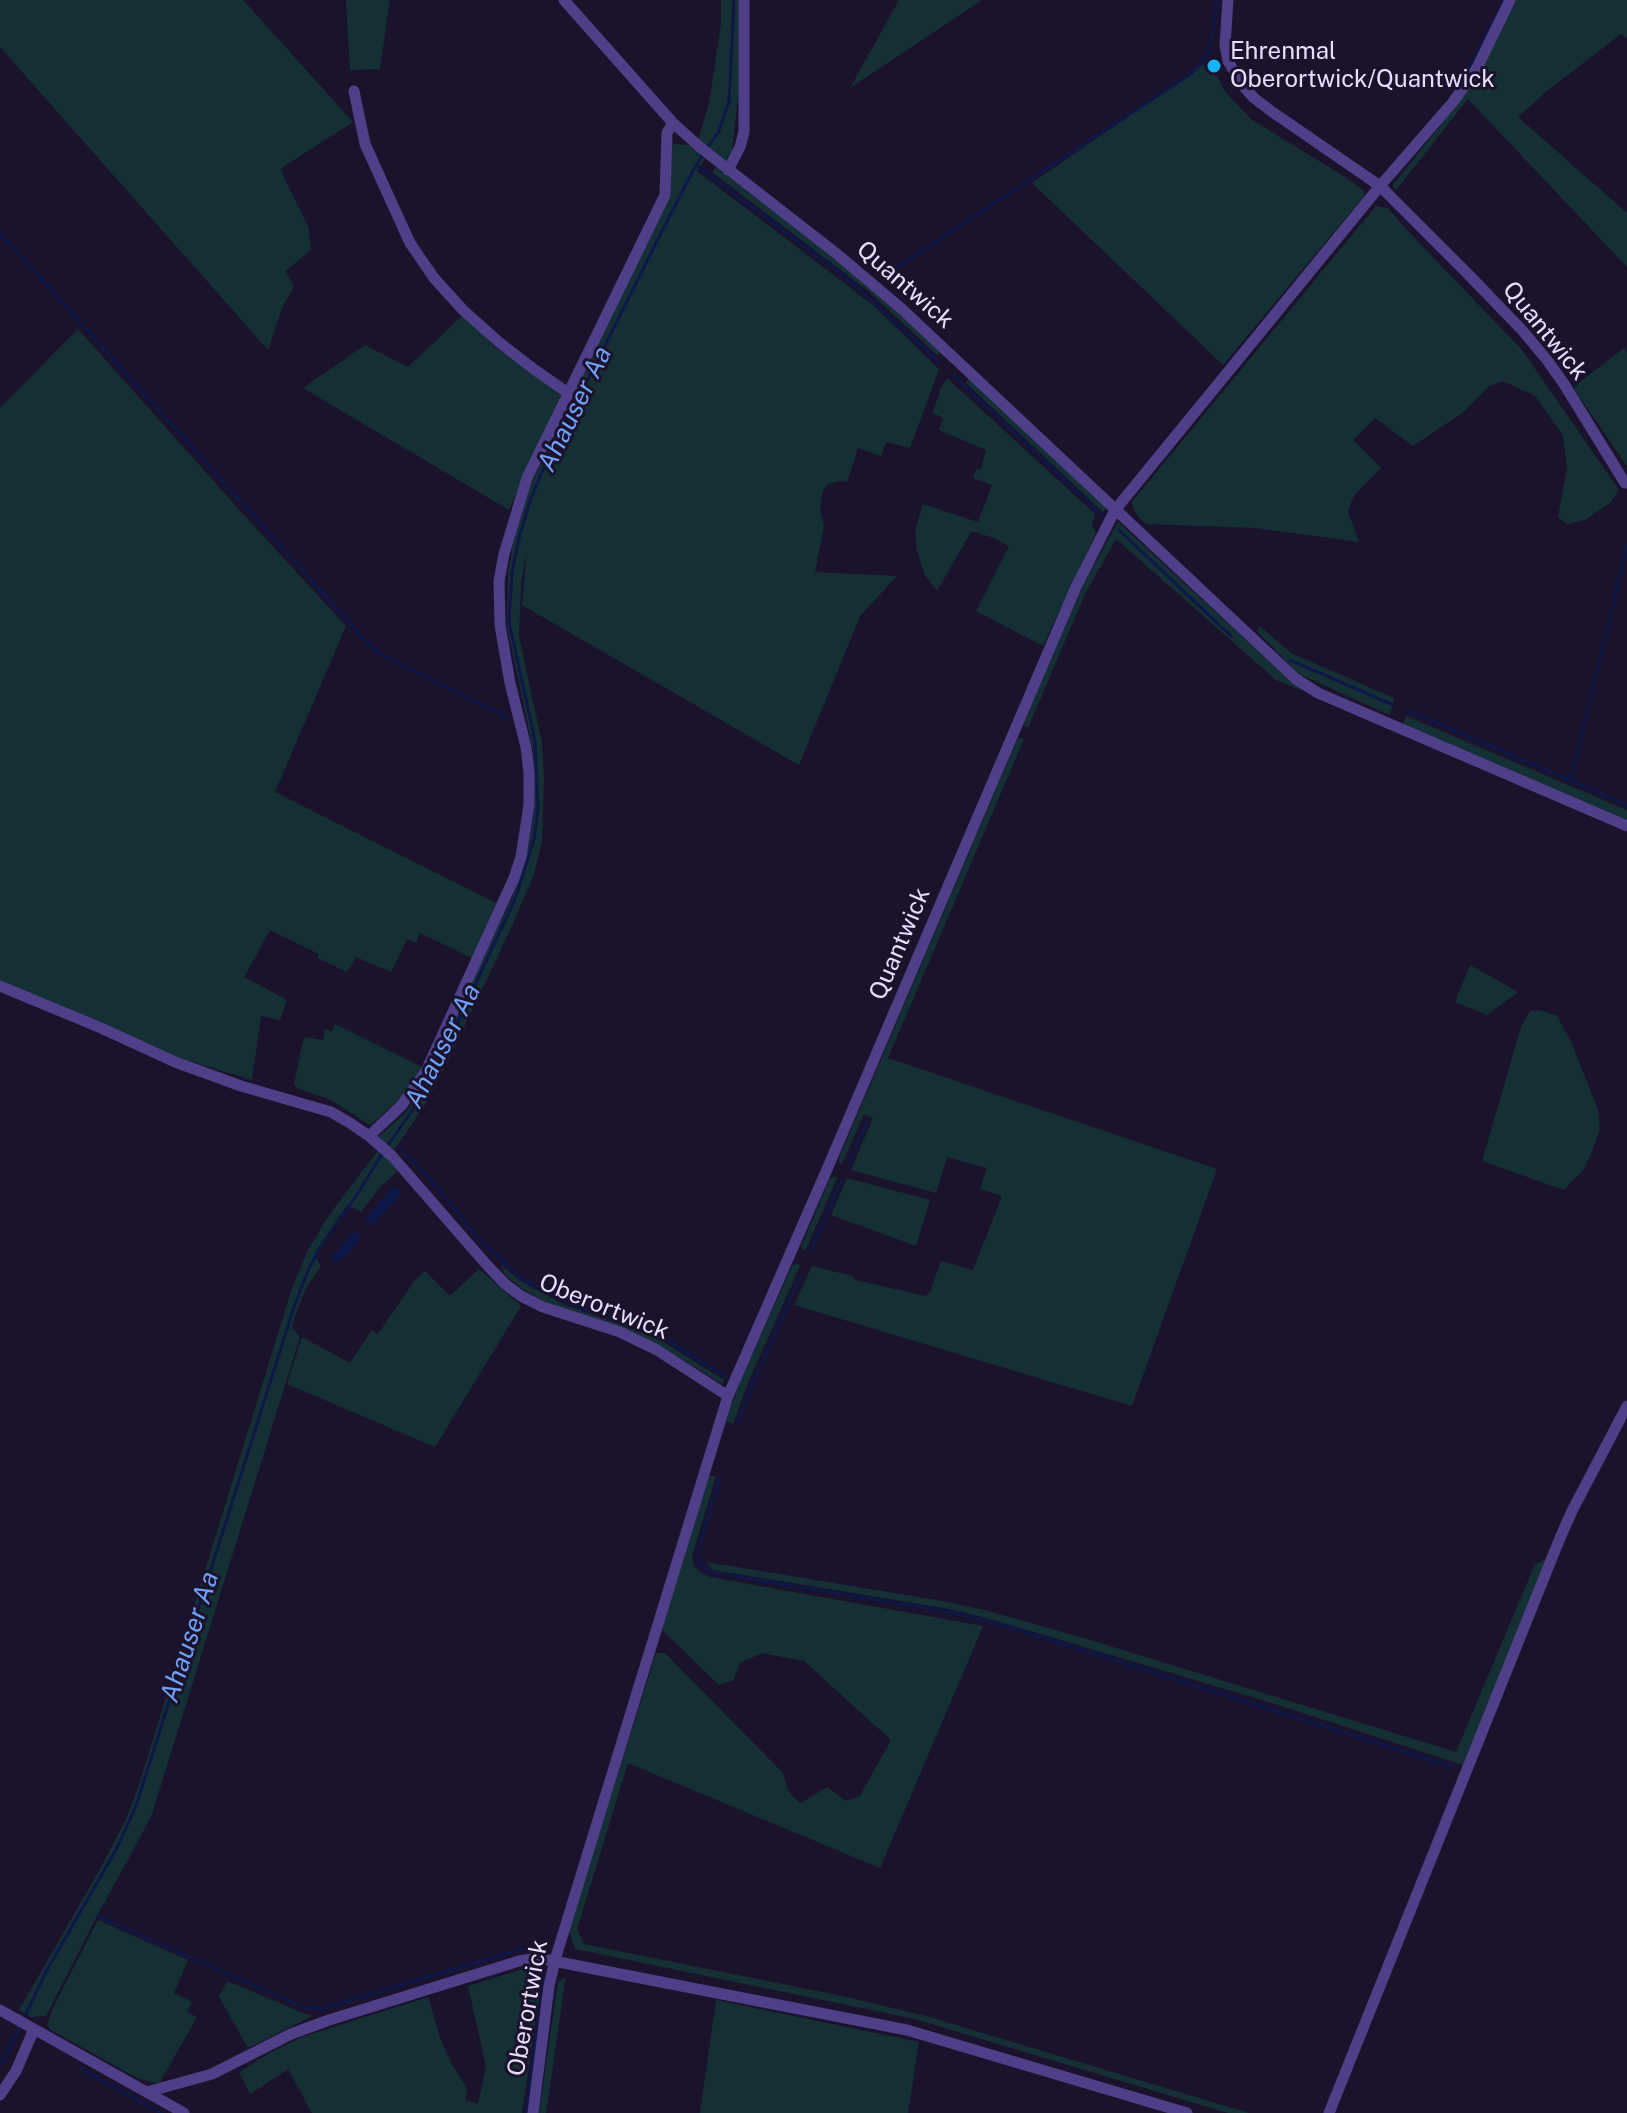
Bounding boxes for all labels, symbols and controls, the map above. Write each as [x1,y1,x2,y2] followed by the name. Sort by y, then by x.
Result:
[1230,38,1495,94] place label: Ehrenmal Oberortwick/Quantwick
[1205,57,1223,75] marker: Ehrenmal Oberortwick/Quantwick
[851,235,959,335] street label: Quantwick
[1496,276,1594,386] street label: Quantwick
[531,341,619,477] water label: Ahauser Aa
[864,884,936,1004] street label: Quantwick
[398,979,488,1113] water label: Ahauser Aa
[535,1268,673,1346] street label: Oberortwick
[154,1568,226,1706] water label: Ahauser Aa
[502,1938,554,2078] street label: Oberortwick

